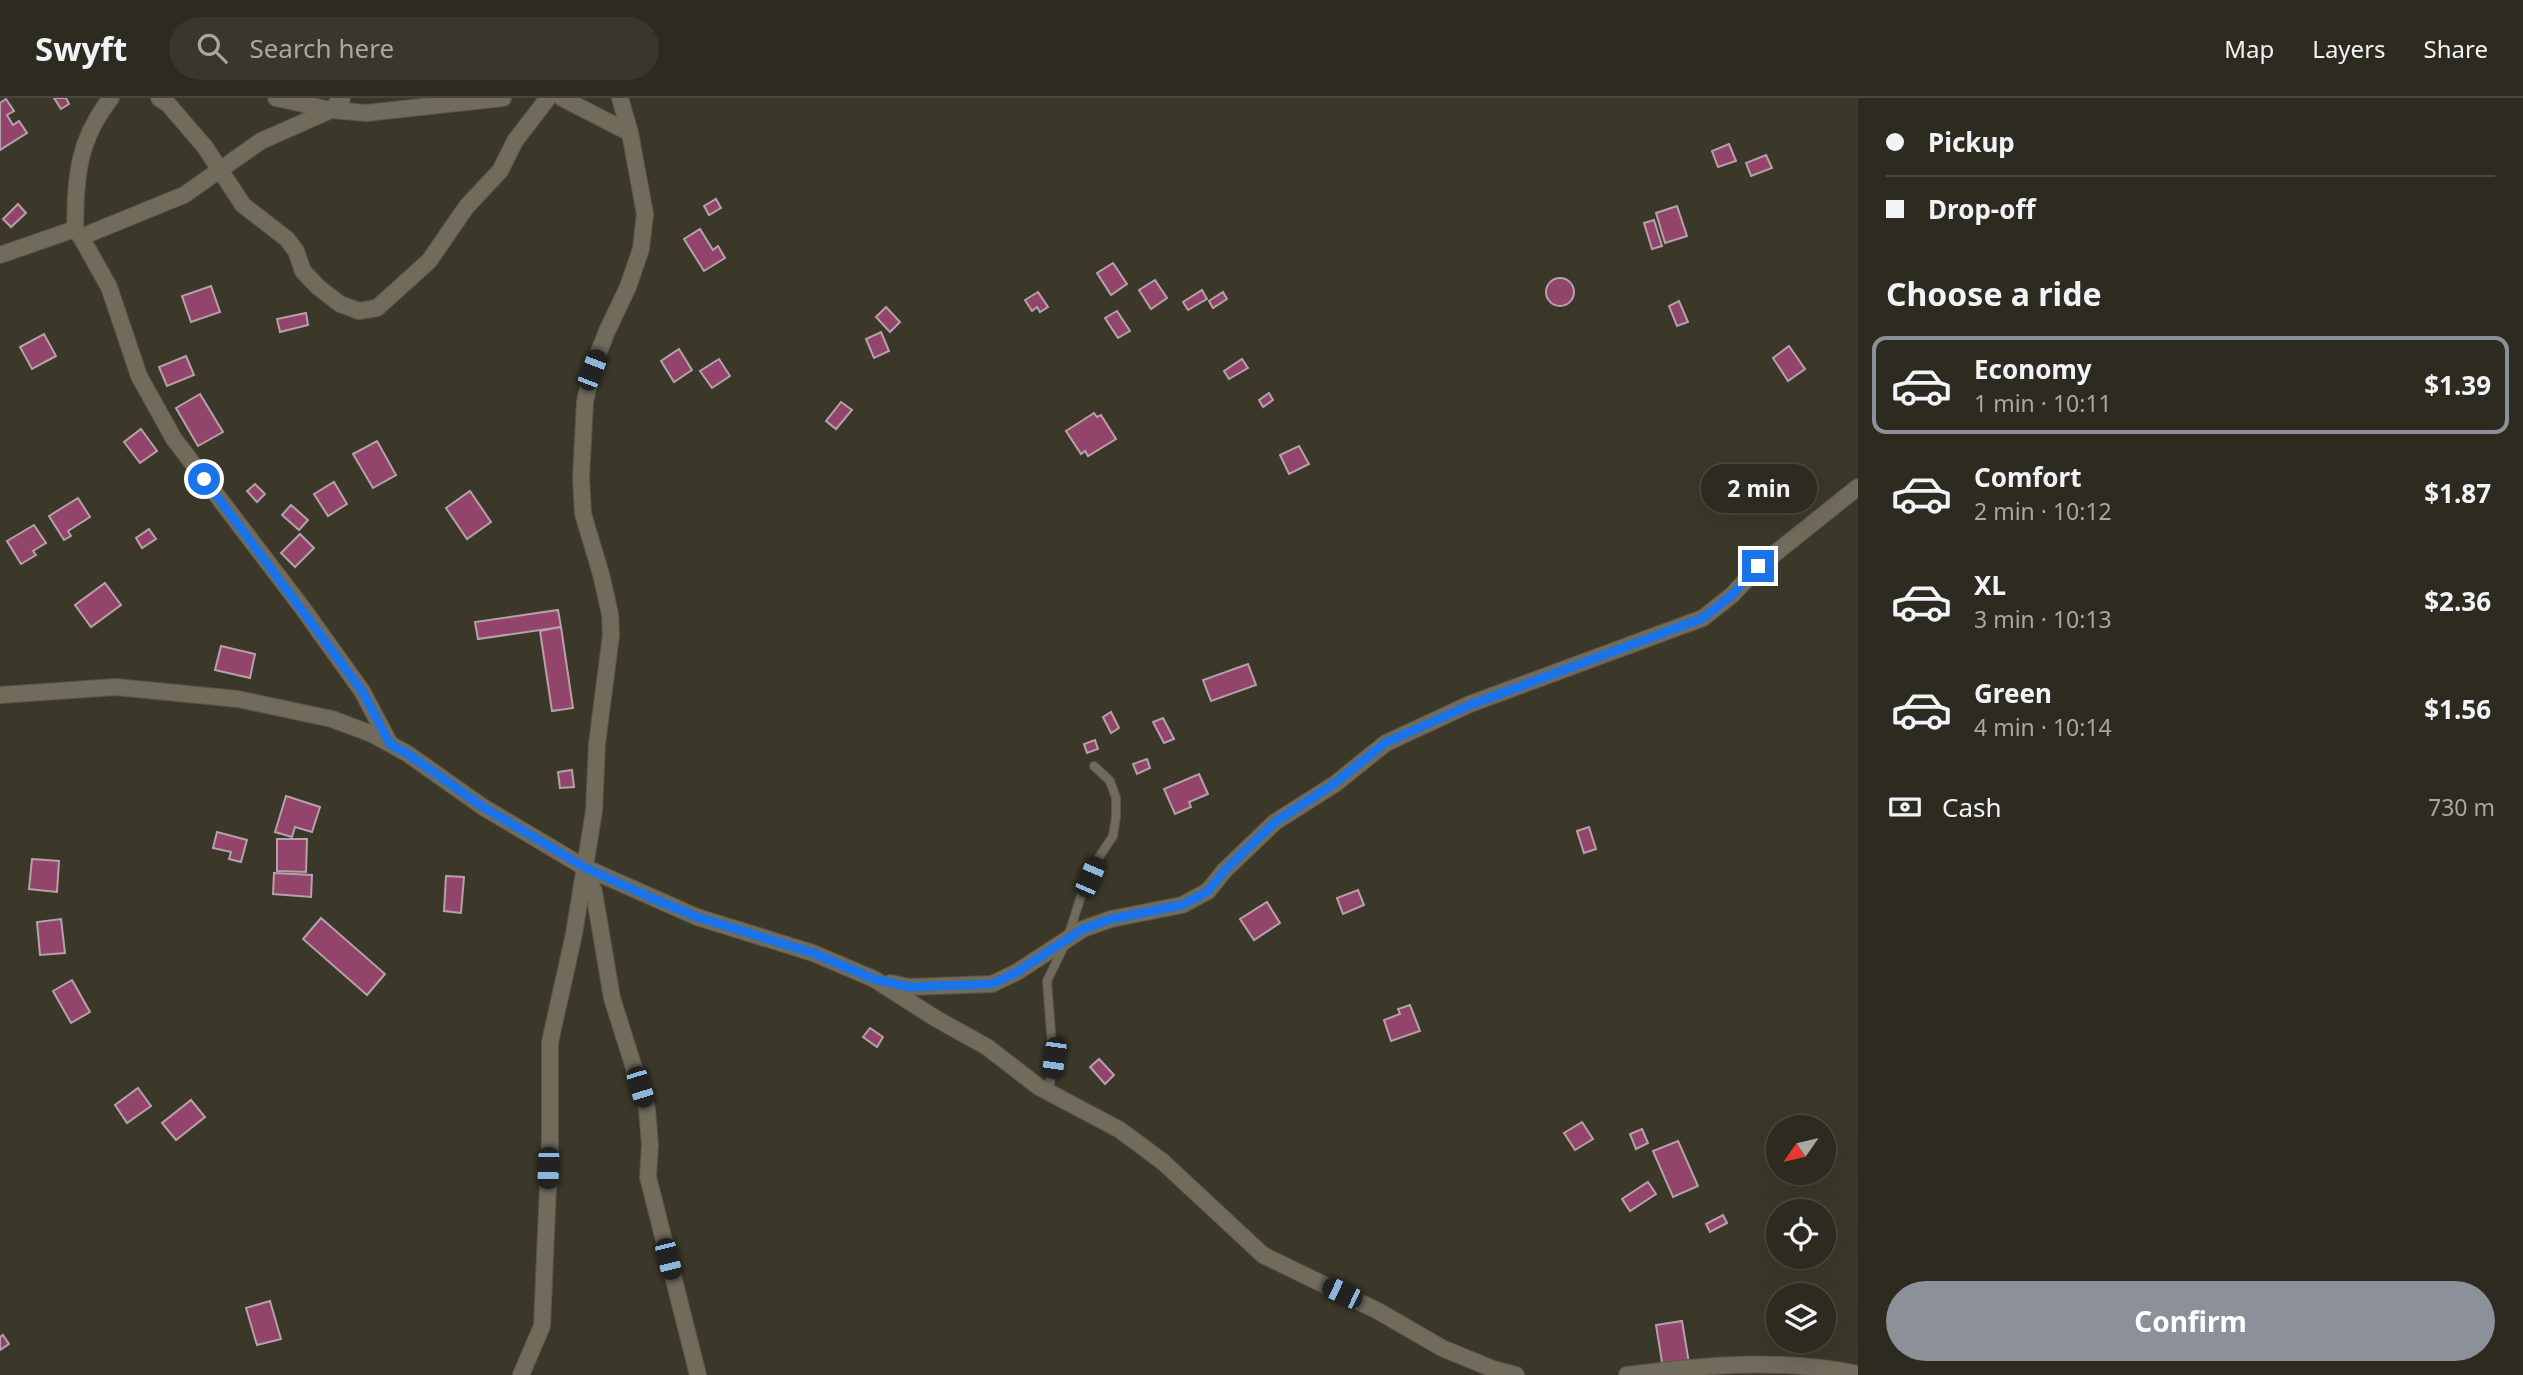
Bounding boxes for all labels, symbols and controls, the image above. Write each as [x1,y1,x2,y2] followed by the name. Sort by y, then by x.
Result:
[169,17,659,80] search box
[35,26,127,71] text: Swyft
[193,29,231,67] icon: search
[249,30,394,66] text: Search here
[2224,32,2274,65] text: Map
[2312,32,2386,65] text: Layers
[2424,32,2488,65] text: Share
[1928,124,2015,160] text: Pickup
[1928,191,2035,227] text: Drop-off
[1886,272,2102,315] text: Choose a ride
[575,347,610,393] car
[1974,351,2092,387] text: Economy
[1890,354,1953,417] icon: car
[2424,367,2491,403] text: $1.39
[1974,387,2112,419] text: 1 min · 10:11
[1974,459,2082,495] text: Comfort
[1890,462,1953,525] icon: car
[188,463,220,495] route start
[1700,464,1816,514] callout: 2 min
[1727,472,1791,504] text: 2 min
[2424,475,2491,511] text: $1.87
[1974,495,2112,527] text: 2 min · 10:12
[1742,550,1774,582] route end
[1974,567,2006,603] text: XL
[1890,570,1953,633] icon: car
[2424,583,2491,619] text: $2.36
[1974,603,2112,635] text: 3 min · 10:13
[1974,675,2052,711] text: Green
[1890,678,1953,741] icon: car
[2424,691,2491,727] text: $1.56
[1974,711,2112,743] text: 4 min · 10:14
[1886,788,1924,826] icon: cash
[1942,789,2002,825] text: Cash
[2428,791,2495,823] text: 730 m
[1073,854,1108,900] car
[1041,1036,1068,1080] car
[624,1064,657,1110] car
[1766,1115,1836,1185] north arrow
[1766,1115,1836,1353] map controls
[537,1147,560,1189] car
[1766,1199,1836,1269] button: locate
[653,1236,684,1282] car
[1319,1274,1366,1312] car
[1886,1281,2495,1361] button: Confirm
[1766,1283,1836,1353] button: layers

